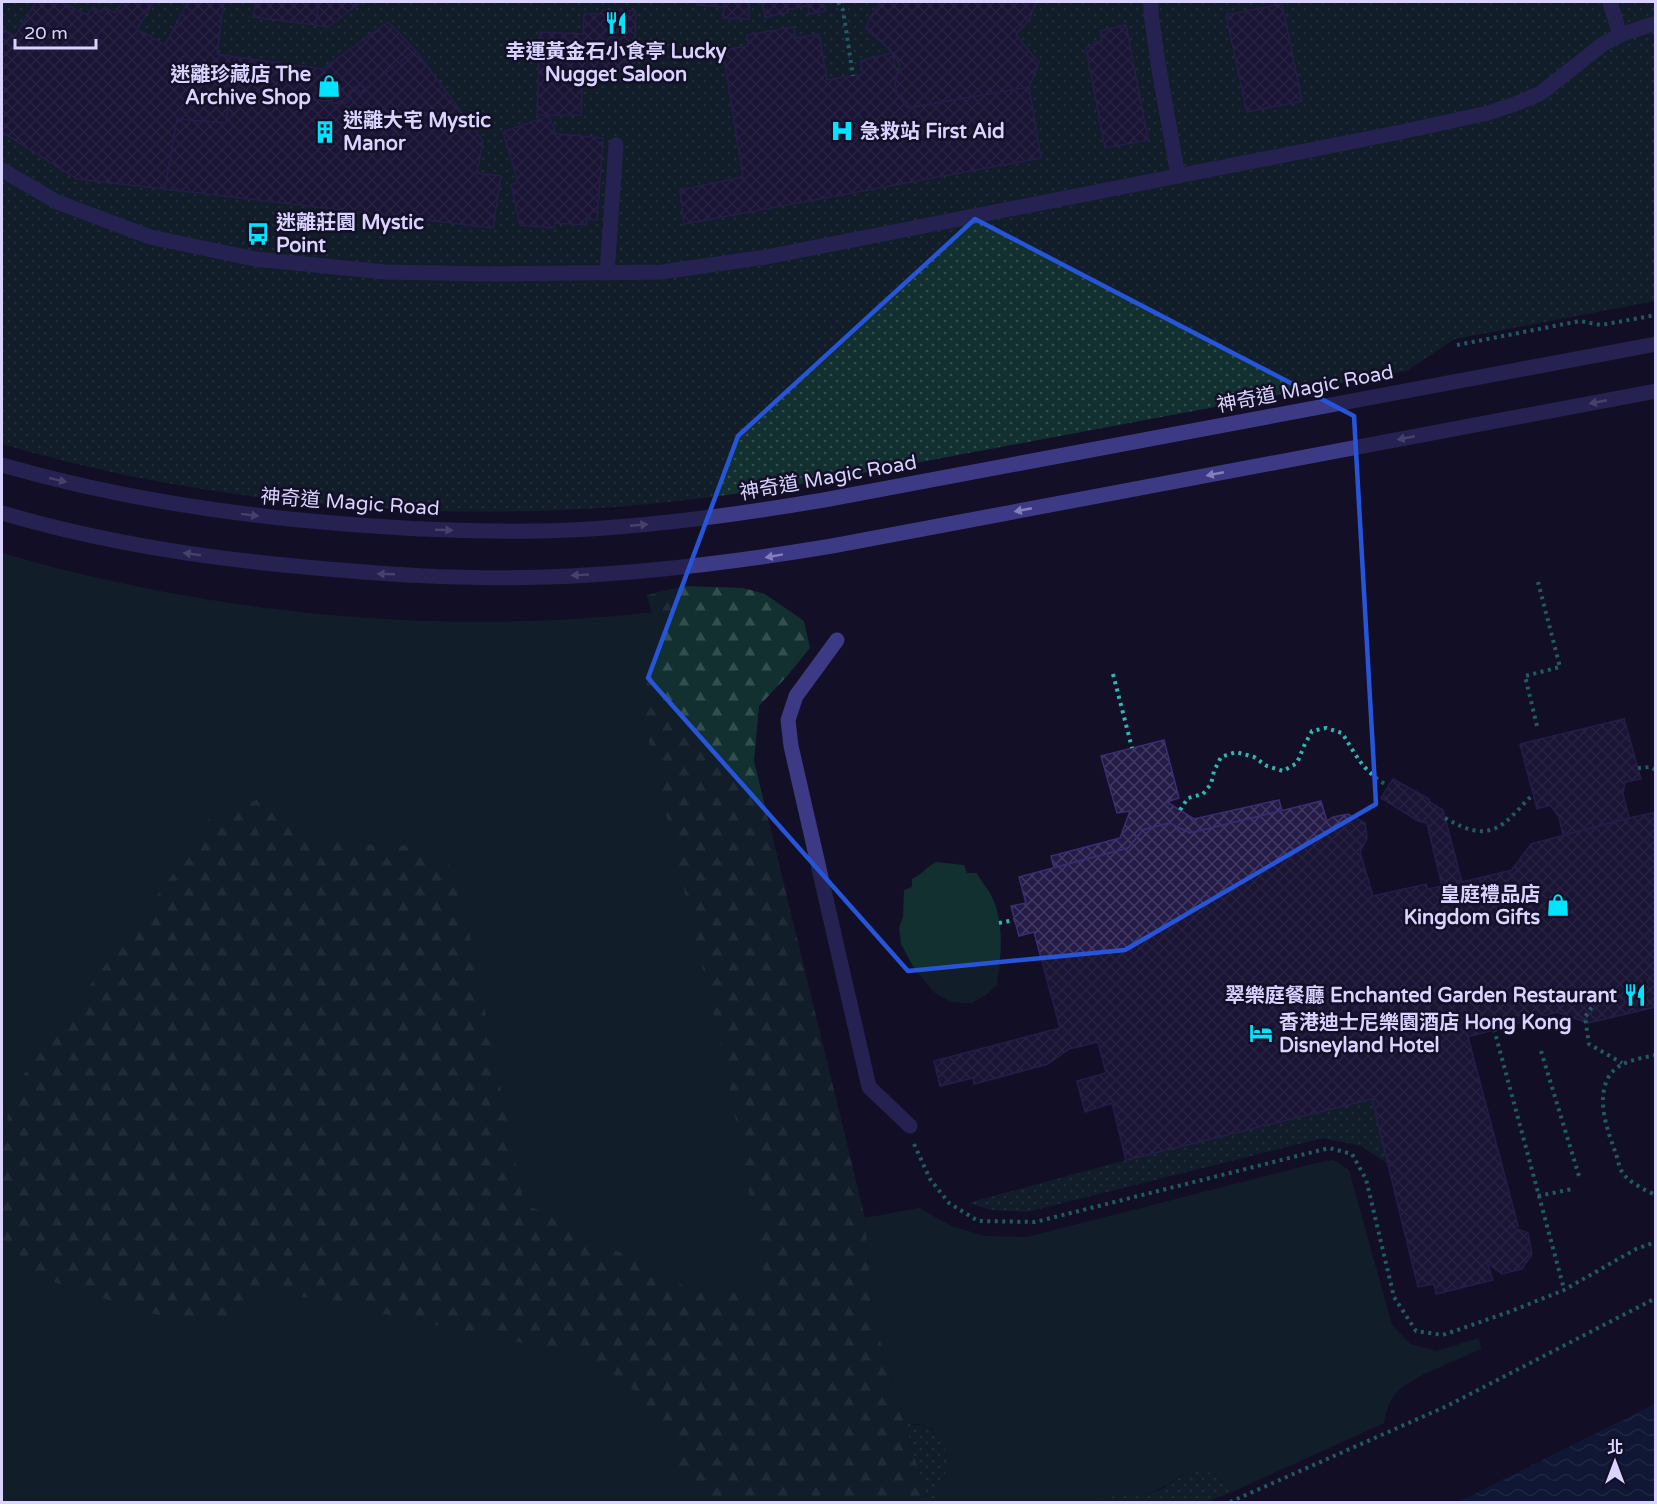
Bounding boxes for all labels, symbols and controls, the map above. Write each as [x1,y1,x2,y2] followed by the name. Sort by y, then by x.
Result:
[603,10,629,36] restaurant icon: 幸運黃金石小食亭 Lucky Nugget Saloon
[15,12,96,50] scale bar
[24,22,68,44] text: 20 m
[505,40,727,87] place label: 幸運黃金石小食亭 Lucky Nugget Saloon
[170,63,311,110] place label: 迷離珍藏店 The Archive Shop
[316,73,342,99] shop icon: 迷離珍藏店 The Archive Shop
[343,109,491,156] place label: 迷離大宅 Mystic Manor
[829,118,855,144] hospital icon: 急救站 First Aid
[312,119,338,145] building icon: 迷離大宅 Mystic Manor
[860,120,1005,144] place label: 急救站 First Aid
[276,211,424,258] place label: 迷離莊園 Mystic Point
[245,221,271,247] bus stop icon: 迷離莊園 Mystic Point
[1215,360,1396,418] street label: 神奇道 Magic Road
[1588,398,1607,407] one-way arrow
[1397,434,1416,443] one-way arrow
[738,451,919,505] street label: 神奇道 Magic Road
[1205,470,1224,479] one-way arrow
[49,476,67,486] one-way arrow
[260,485,440,521] street label: 神奇道 Magic Road
[1013,506,1032,515] one-way arrow
[240,510,259,520] one-way arrow
[629,520,648,530] one-way arrow
[434,526,453,535] one-way arrow
[182,550,201,559] one-way arrow
[765,551,784,560] one-way arrow
[376,569,395,579] one-way arrow
[571,571,590,580] one-way arrow
[1404,883,1540,930] place label: 皇庭禮品店 Kingdom Gifts
[1545,892,1571,918] shop icon: 皇庭禮品店 Kingdom Gifts
[1622,982,1648,1008] restaurant icon: 翠樂庭餐廳 Enchanted Garden Restaurant
[1225,984,1617,1008] place label: 翠樂庭餐廳 Enchanted Garden Restaurant
[1279,1011,1572,1058] place label: 香港迪士尼樂園酒店 Hong Kong Disneyland Hotel
[1248,1020,1274,1046] hotel icon: 香港迪士尼樂園酒店 Hong Kong Disneyland Hotel
[1585,1432,1645,1492] north arrow
[1607,1438,1623,1458] text: 北

